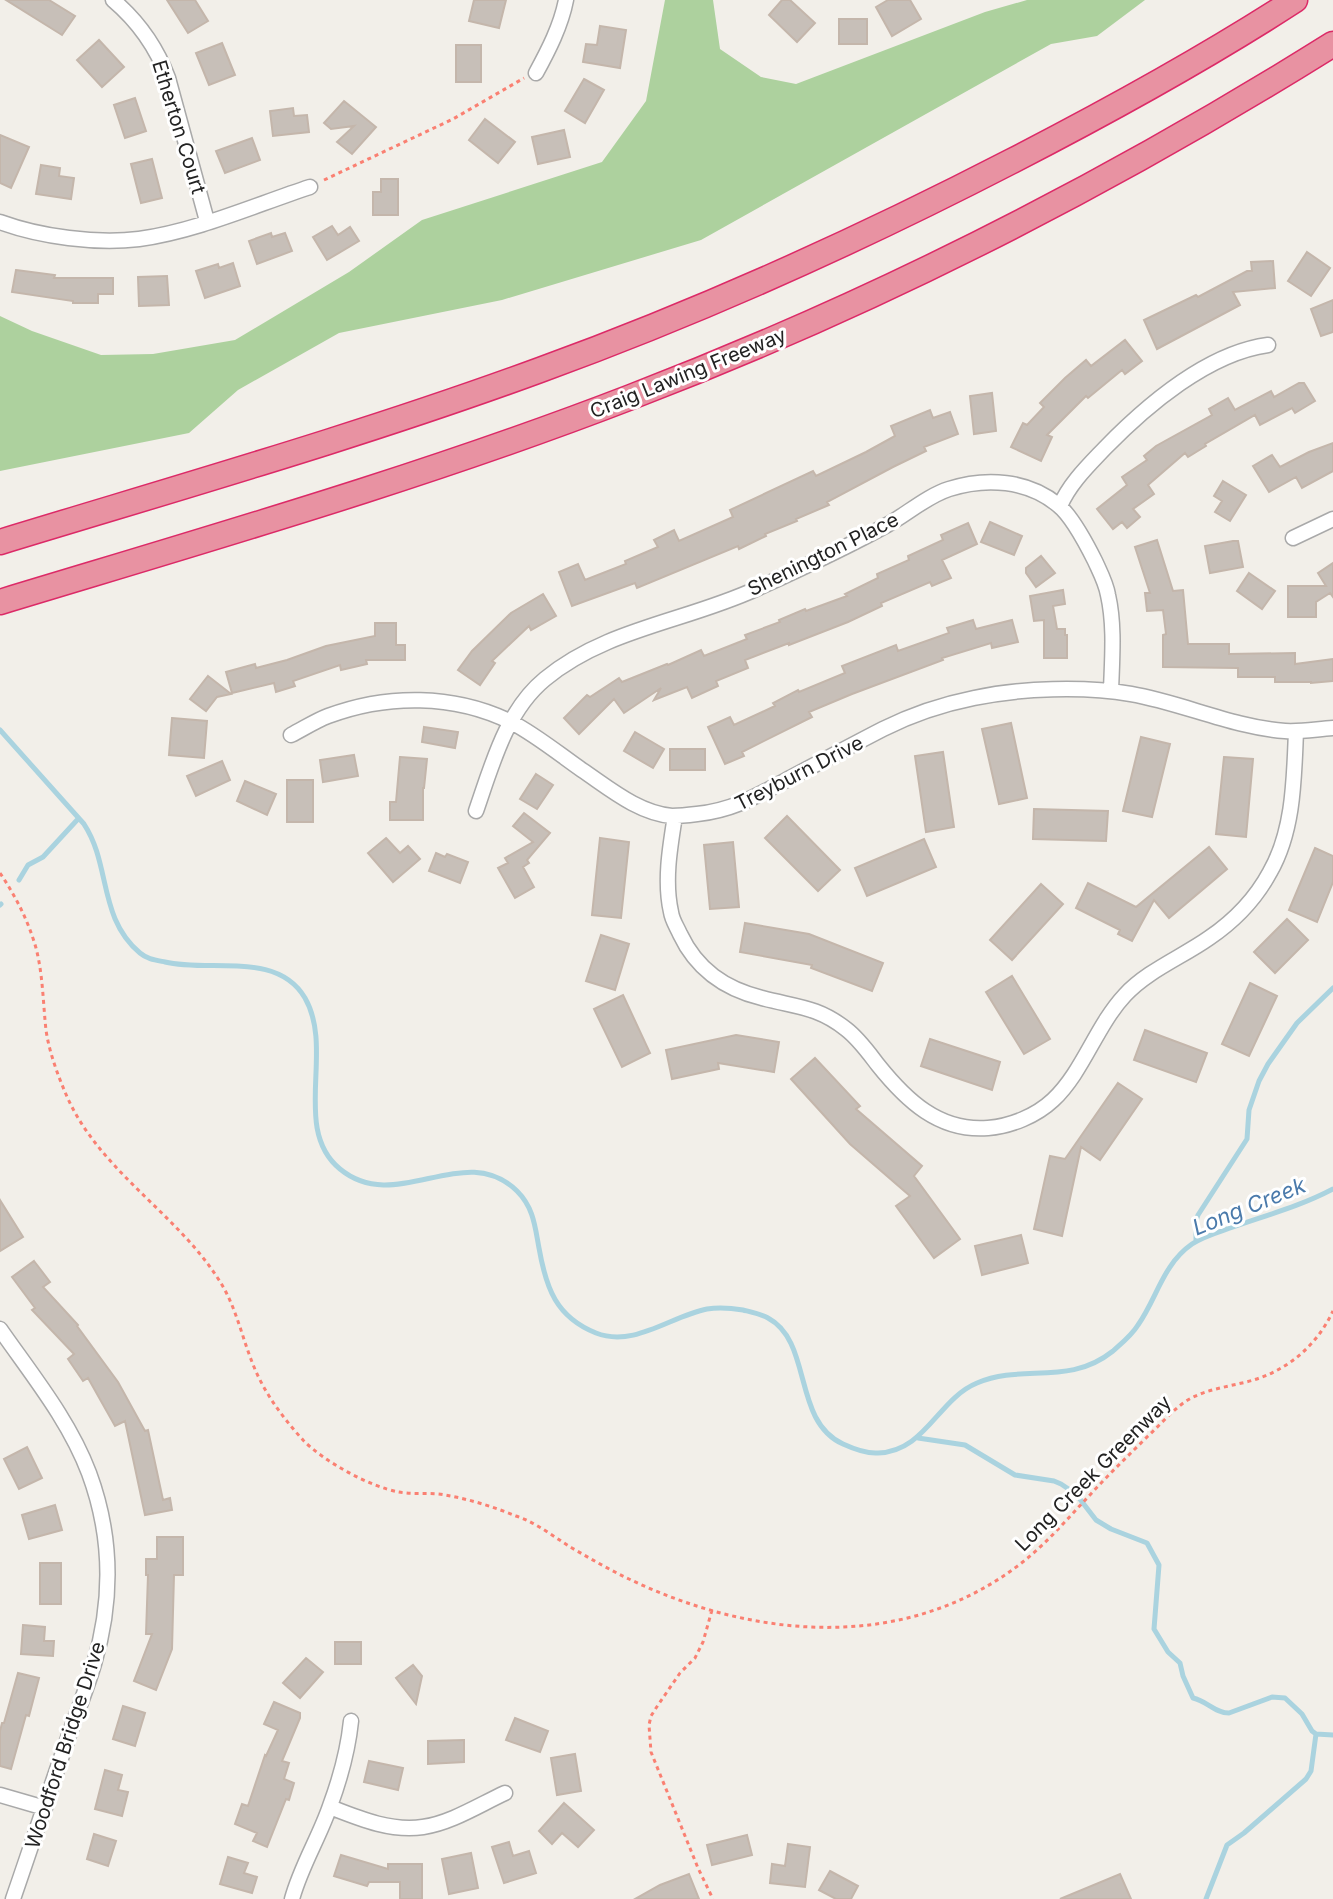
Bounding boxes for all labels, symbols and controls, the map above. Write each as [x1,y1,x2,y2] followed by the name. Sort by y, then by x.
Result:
[147,57,211,197] street label: Etherton Court
[586,323,790,423] street label: Craig Lawing Freeway
[744,507,902,601] street label: Shenington Place
[731,730,867,816] street label: Treyburn Drive
[1189,1171,1310,1240] water label: Long Creek
[1010,1390,1176,1556] street label: Long Creek Greenway
[20,1639,110,1851] street label: Woodford Bridge Drive

